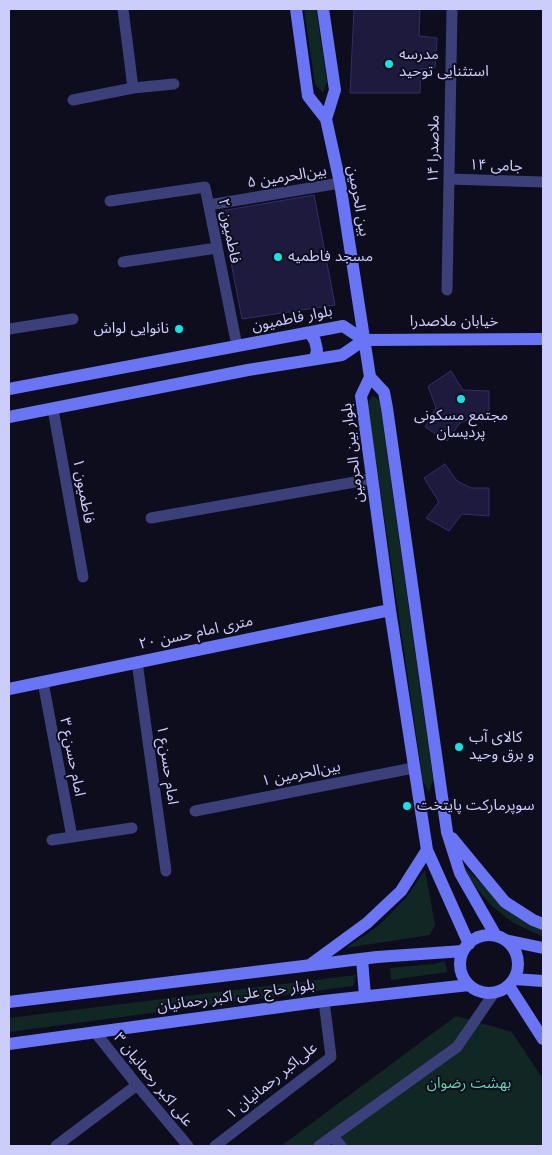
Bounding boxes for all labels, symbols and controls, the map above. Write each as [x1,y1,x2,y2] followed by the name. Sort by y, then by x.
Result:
[399,46,489,81] place label: مدرسه استثنایی توحید
[383,58,395,70] marker: مدرسه استثنایی توحید
[424,115,444,183] street label: ملاصدرا ۱۴
[469,156,523,176] street label: جامی ۱۴
[246,162,328,192] street label: بین‌الحرمین ۵
[343,164,373,238] street label: بین الحرمین
[214,197,244,265] street label: فاطمیون ۲
[288,248,373,266] place label: مسجد فاطمیه
[272,251,284,263] marker: مسجد فاطمیه
[250,302,334,336] street label: بلوار فاطمیون
[410,313,498,331] street label: خیابان ملاصدرا
[94,320,169,338] place label: نانوایی لواش
[173,323,185,335] marker: نانوایی لواش
[455,393,467,405] marker: مجتمع مسکونی پردیسان
[338,402,368,504] street label: بلوار بین الحرمین
[414,407,508,442] place label: مجتمع مسکونی پردیسان
[68,457,98,525] street label: فاطمیون ۱
[137,612,255,654] street label: ۲۰ متری امام حسن
[56,716,88,798] street label: امام حسن‌ع ۳
[153,724,181,806] street label: امام حسن‌ع ۱
[469,729,534,764] place label: کالای آب و برق وحید
[453,741,465,753] marker: کالای آب و برق وحید
[260,758,342,790] street label: بین‌الحرمین ۱
[417,797,534,815] place label: سوپرمارکت پایتخت
[401,800,413,812] marker: سوپرمارکت پایتخت
[156,976,316,1016] street label: بلوار حاج علی اکبر رحمانیان
[109,1029,197,1131] street label: علی اکبر رحمانیان ۳
[223,1039,321,1123] street label: علی‌اکبر رحمانیان ۱
[427,1075,511,1093] park label: بهشت رضوان

